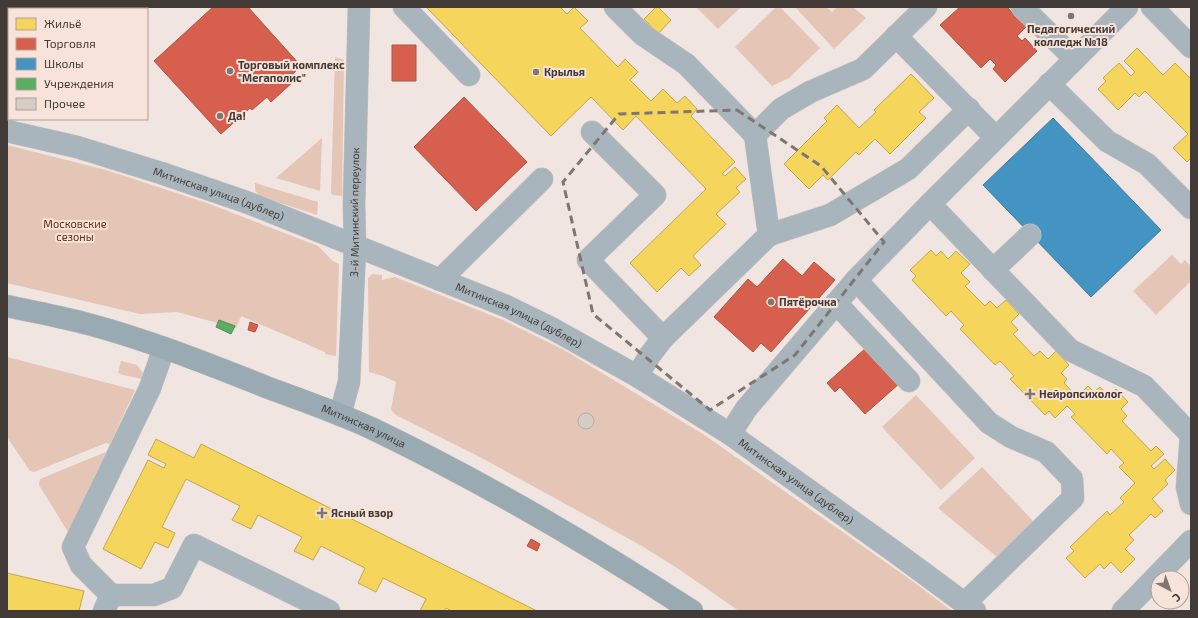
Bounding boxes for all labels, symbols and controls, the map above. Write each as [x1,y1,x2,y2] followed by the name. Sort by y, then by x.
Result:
[8,8,148,120] legend
[1066,11,1076,21] marker: Педагогический колледж №18
[44,16,81,30] text: Жильё
[1027,22,1115,48] place label: Педагогический колледж №18
[44,36,96,50] text: Торговля
[44,56,84,70] text: Школы
[238,58,345,84] place label: Торговый комплекс "Мегаполис"
[544,65,585,78] place label: Крылья
[225,66,235,76] marker: Торговый комплекс "Мегаполис"
[531,67,541,77] marker: Крылья
[44,76,114,90] text: Учреждения
[44,96,85,110] text: Прочее
[228,109,246,122] place label: Да!
[215,111,225,121] marker: Да!
[347,147,362,277] street label: 3-й Митинский переулок
[152,164,286,223] street label: Митинская улица (дублер)
[43,217,107,243] park label: Московские сезоны
[454,280,585,350] street label: Митинская улица (дублер)
[779,295,837,308] place label: Пятёрочка
[766,297,776,307] marker: Пятёрочка
[1039,387,1122,400] place label: Нейропсихолог
[1024,388,1036,400] marker: Нейропсихолог
[320,401,408,450] street label: Митинская улица
[736,435,857,526] street label: Митинская улица (дублер)
[331,506,393,519] place label: Ясный взор
[316,507,328,519] marker: Ясный взор
[1150,570,1190,610] north arrow
[1170,591,1184,605] text: С

